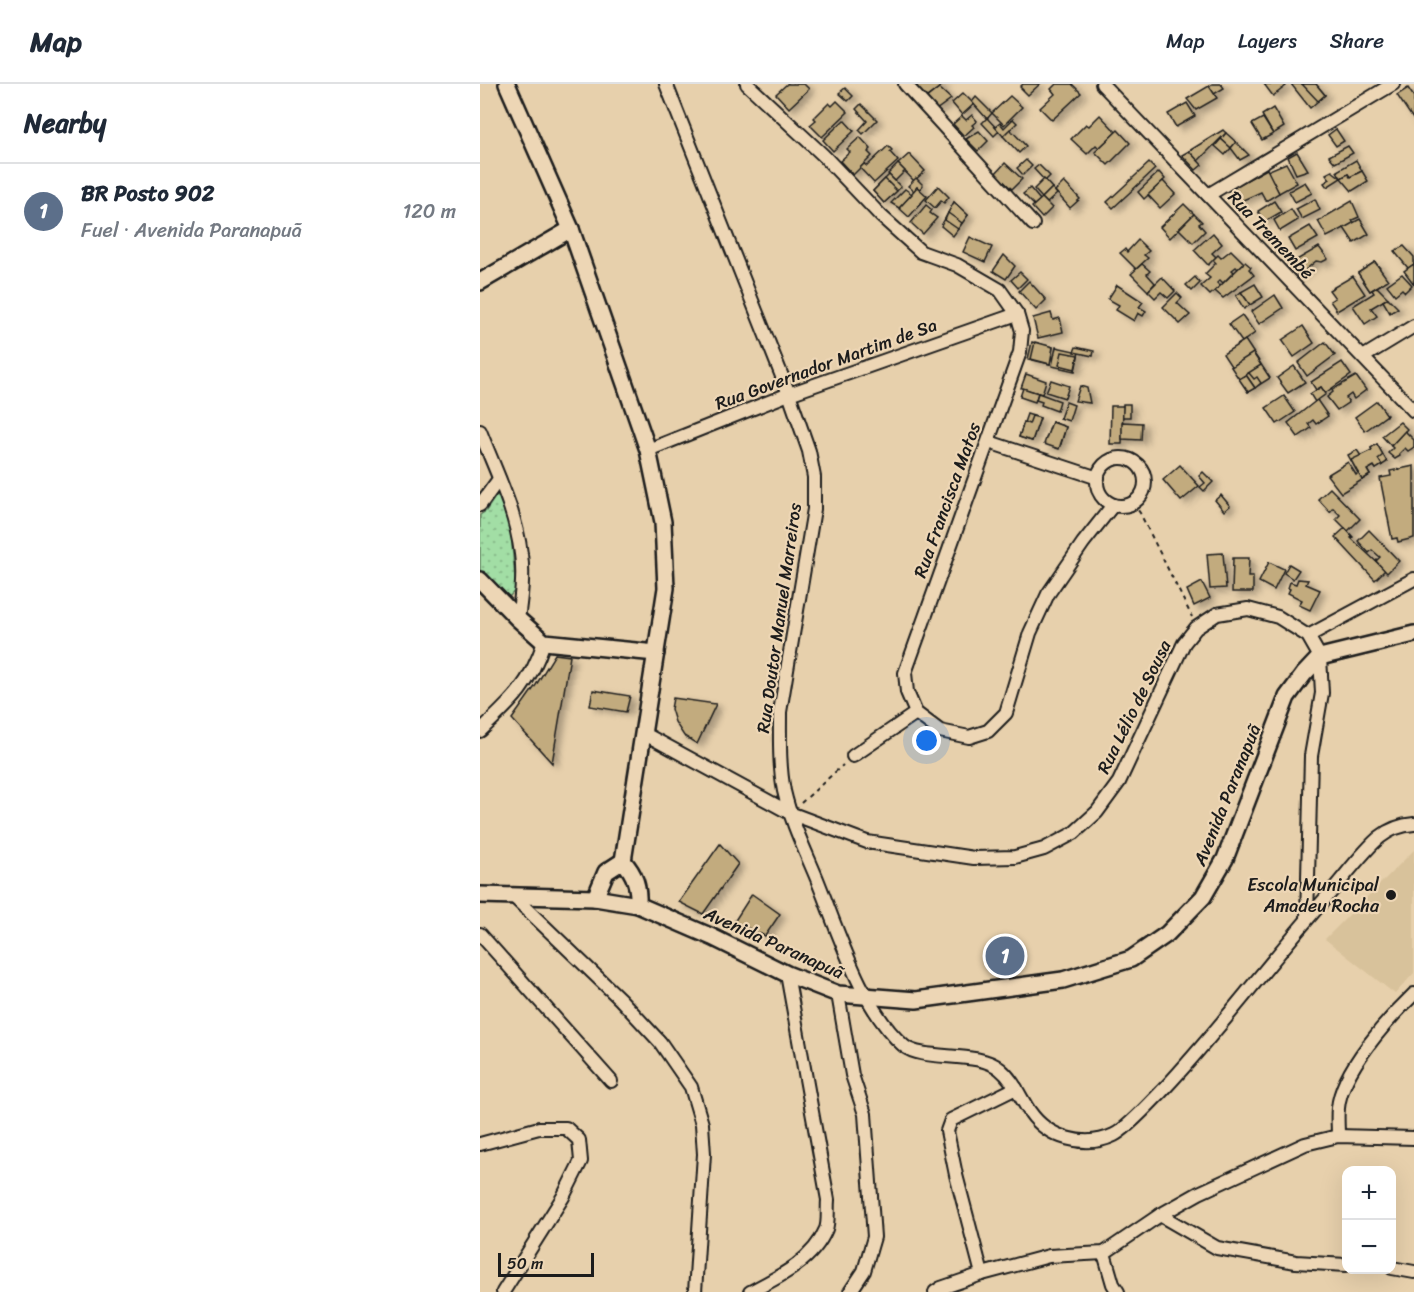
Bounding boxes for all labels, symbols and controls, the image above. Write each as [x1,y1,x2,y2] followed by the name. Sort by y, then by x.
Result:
[30,17,82,66] text: Map
[1166,22,1205,60] text: Map
[1238,22,1297,60] text: Layers
[1330,22,1384,60] text: Share
[24,100,106,146] text: Nearby
[81,174,214,213] text: BR Posto 902
[1220,183,1322,287] street label: Rua Tremembé
[39,194,48,229] text: 1
[403,194,456,229] text: 120 m
[81,213,302,248] text: Fuel · Avenida Paranapuã
[710,309,942,419] street label: Rua Governador Martim de Sa
[904,417,990,582] street label: Rua Francisca Matos
[747,500,811,735] street label: Rua Doutor Manuel Marreiros
[1088,634,1181,779] street label: Rua Lélio de Sousa
[1184,718,1270,872] street label: Avenida Paranapuã
[912,726,941,755] your location
[1247,869,1380,922] place label: Escola Municipal Amadeu Rocha
[1384,888,1398,902] marker: Escola Municipal Amadeu Rocha
[698,897,850,989] street label: Avenida Paranapuã
[986,934,1024,978] pin: 1
[1342,1166,1396,1274] map controls
[1342,1166,1396,1220] button: +
[1342,1220,1396,1274] button: −
[507,1249,543,1278] text: 50 m
[498,1250,594,1278] scale bar

